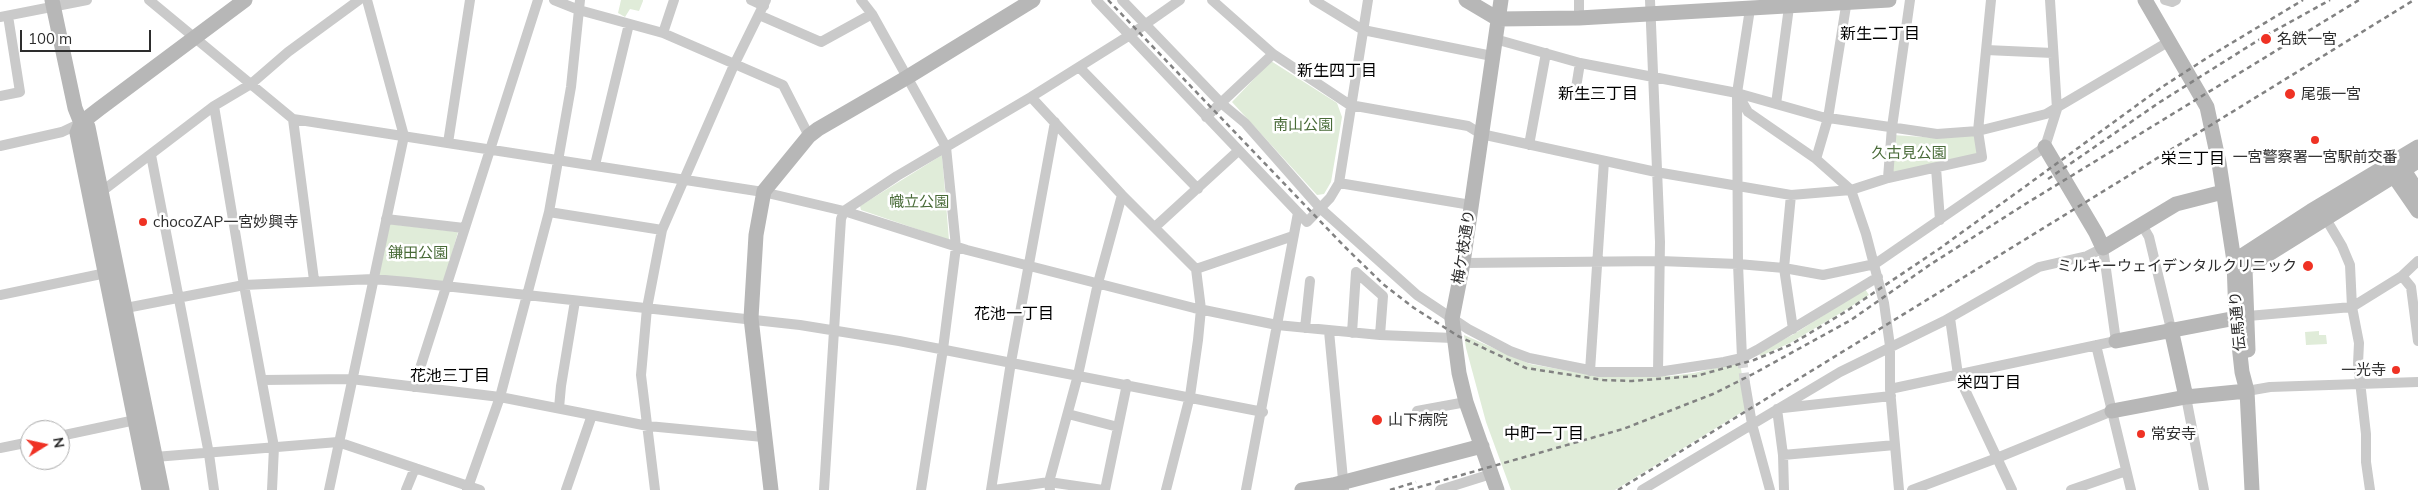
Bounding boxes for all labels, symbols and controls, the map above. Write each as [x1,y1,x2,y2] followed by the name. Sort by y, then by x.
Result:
[22,20,154,52] scale bar
[1840,24,1920,44] district label: 新生二丁目
[28,29,72,48] text: 100 m
[2277,30,2337,48] place label: 名鉄一宮
[2259,32,2273,46] marker: 名鉄一宮
[1297,61,1377,81] district label: 新生四丁目
[1558,84,1638,104] district label: 新生三丁目
[2301,85,2361,103] place label: 尾張一宮
[2283,87,2297,101] marker: 尾張一宮
[1273,116,1333,134] park label: 南山公園
[2309,134,2321,146] marker: 一宮警察署一宮駅前交番
[1872,144,1946,162] park label: 久古見公園
[2233,148,2397,166] place label: 一宮警察署一宮駅前交番
[2161,149,2225,169] district label: 栄三丁目
[889,193,949,211] park label: 幟立公園
[1449,209,1479,285] street label: 梅ケ枝通り
[153,213,298,231] place label: chocoZAP一宮妙興寺
[137,216,149,228] marker: chocoZAP一宮妙興寺
[388,244,448,262] park label: 鎌田公園
[2057,257,2297,275] place label: ミルキーウェイデンタルクリニック
[2301,259,2315,273] marker: ミルキーウェイデンタルクリニック
[2226,290,2250,352] street label: 伝馬通り
[974,304,1054,324] district label: 花池一丁目
[2341,361,2386,379] place label: 一光寺
[2390,364,2402,376] marker: 一光寺
[410,366,490,386] district label: 花池三丁目
[1957,373,2021,393] district label: 栄四丁目
[1388,411,1448,429] place label: 山下病院
[1370,413,1384,427] marker: 山下病院
[20,420,70,470] north arrow
[1504,424,1584,444] district label: 中町一丁目
[2151,425,2196,443] place label: 常安寺
[2135,428,2147,440] marker: 常安寺
[49,436,69,449] text: N

